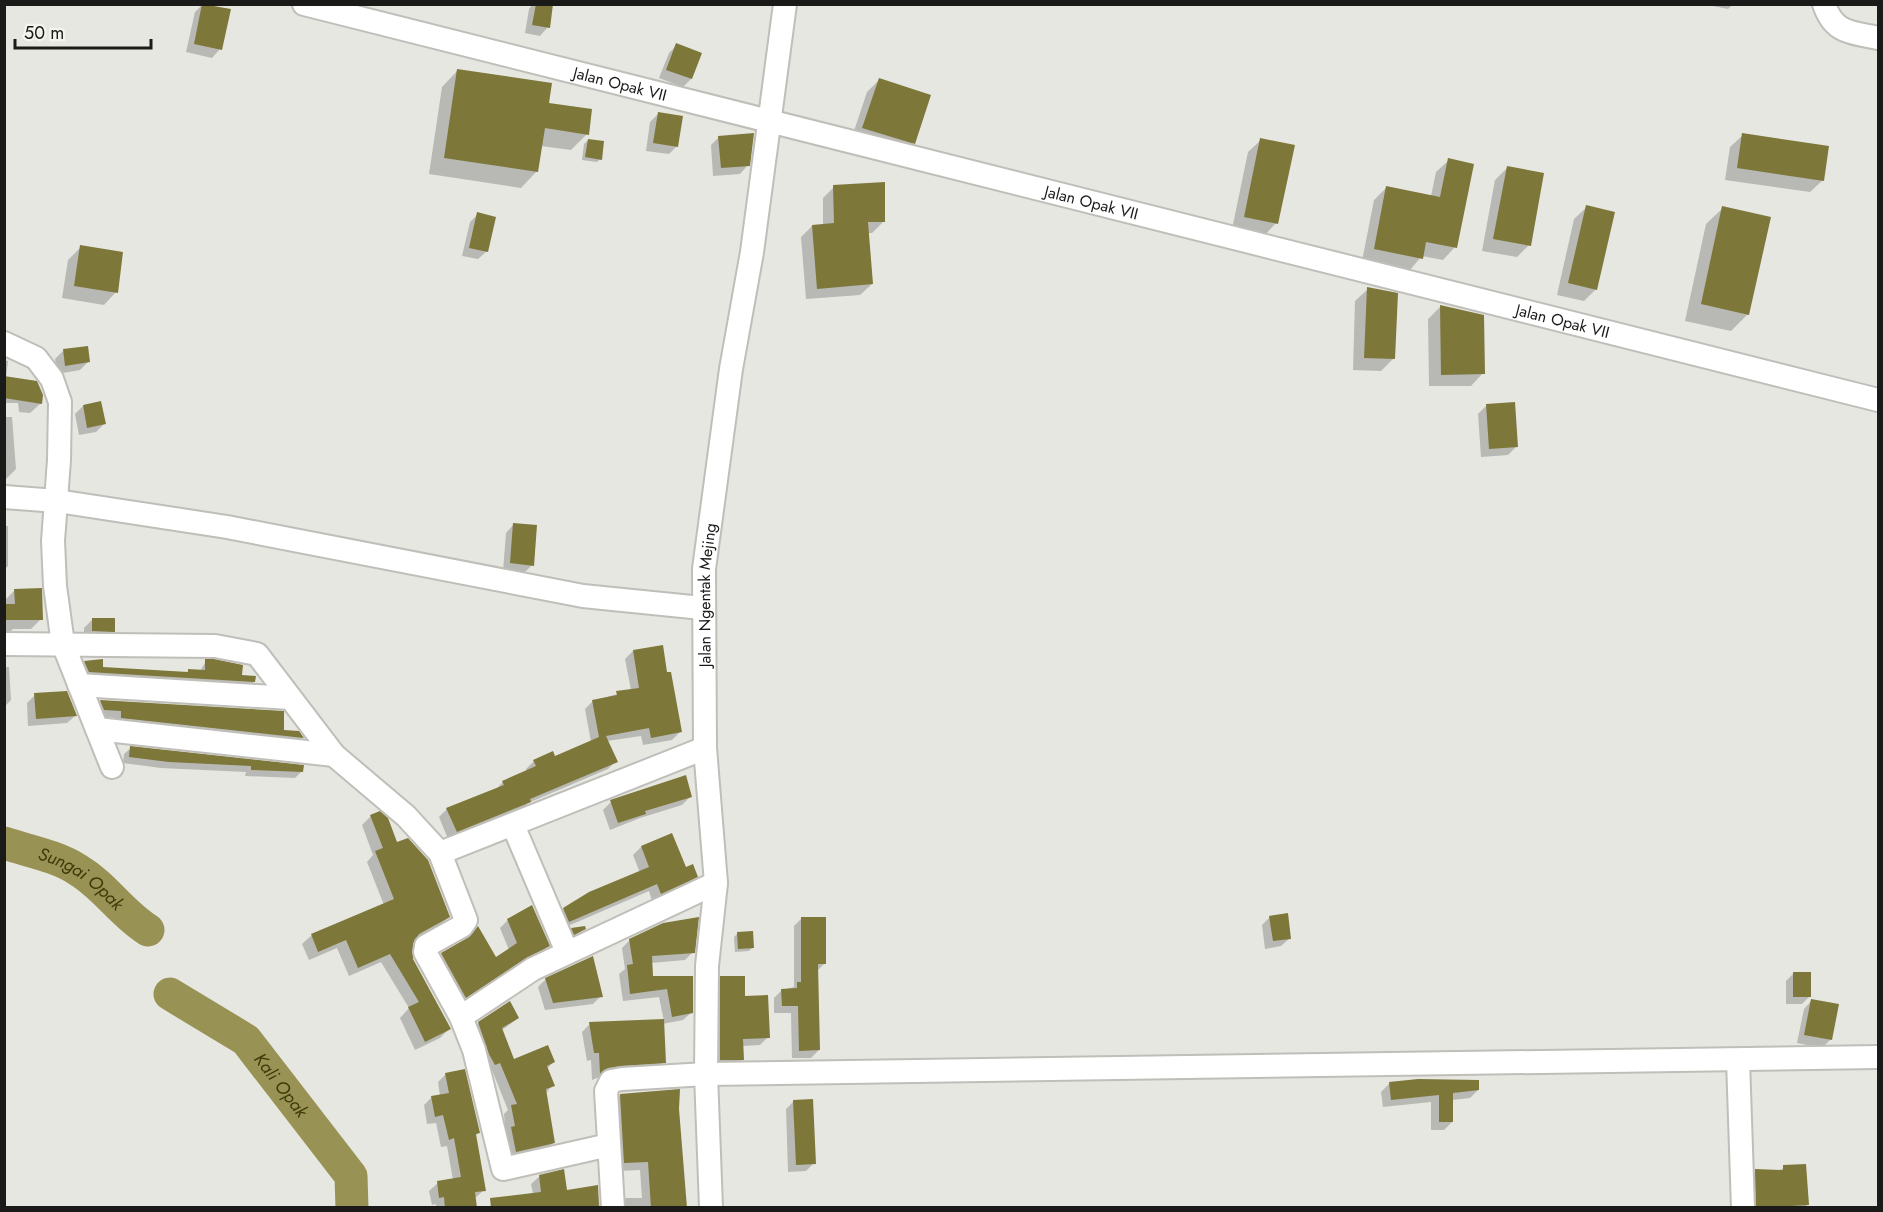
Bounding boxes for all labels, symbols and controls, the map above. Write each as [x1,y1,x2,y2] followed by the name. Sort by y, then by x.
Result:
[15,12,152,50] scale bar
[24,20,64,46] text: 50 m
[569,60,669,106] street label: Jalan Opak VII
[1040,179,1141,225] street label: Jalan Opak VII
[1512,297,1612,344] street label: Jalan Opak VII
[693,522,722,669] street label: Jalan Ngentak Mejing
[35,841,131,917] water label: Sungai Opak
[248,1048,315,1124] water label: Kali Opak

